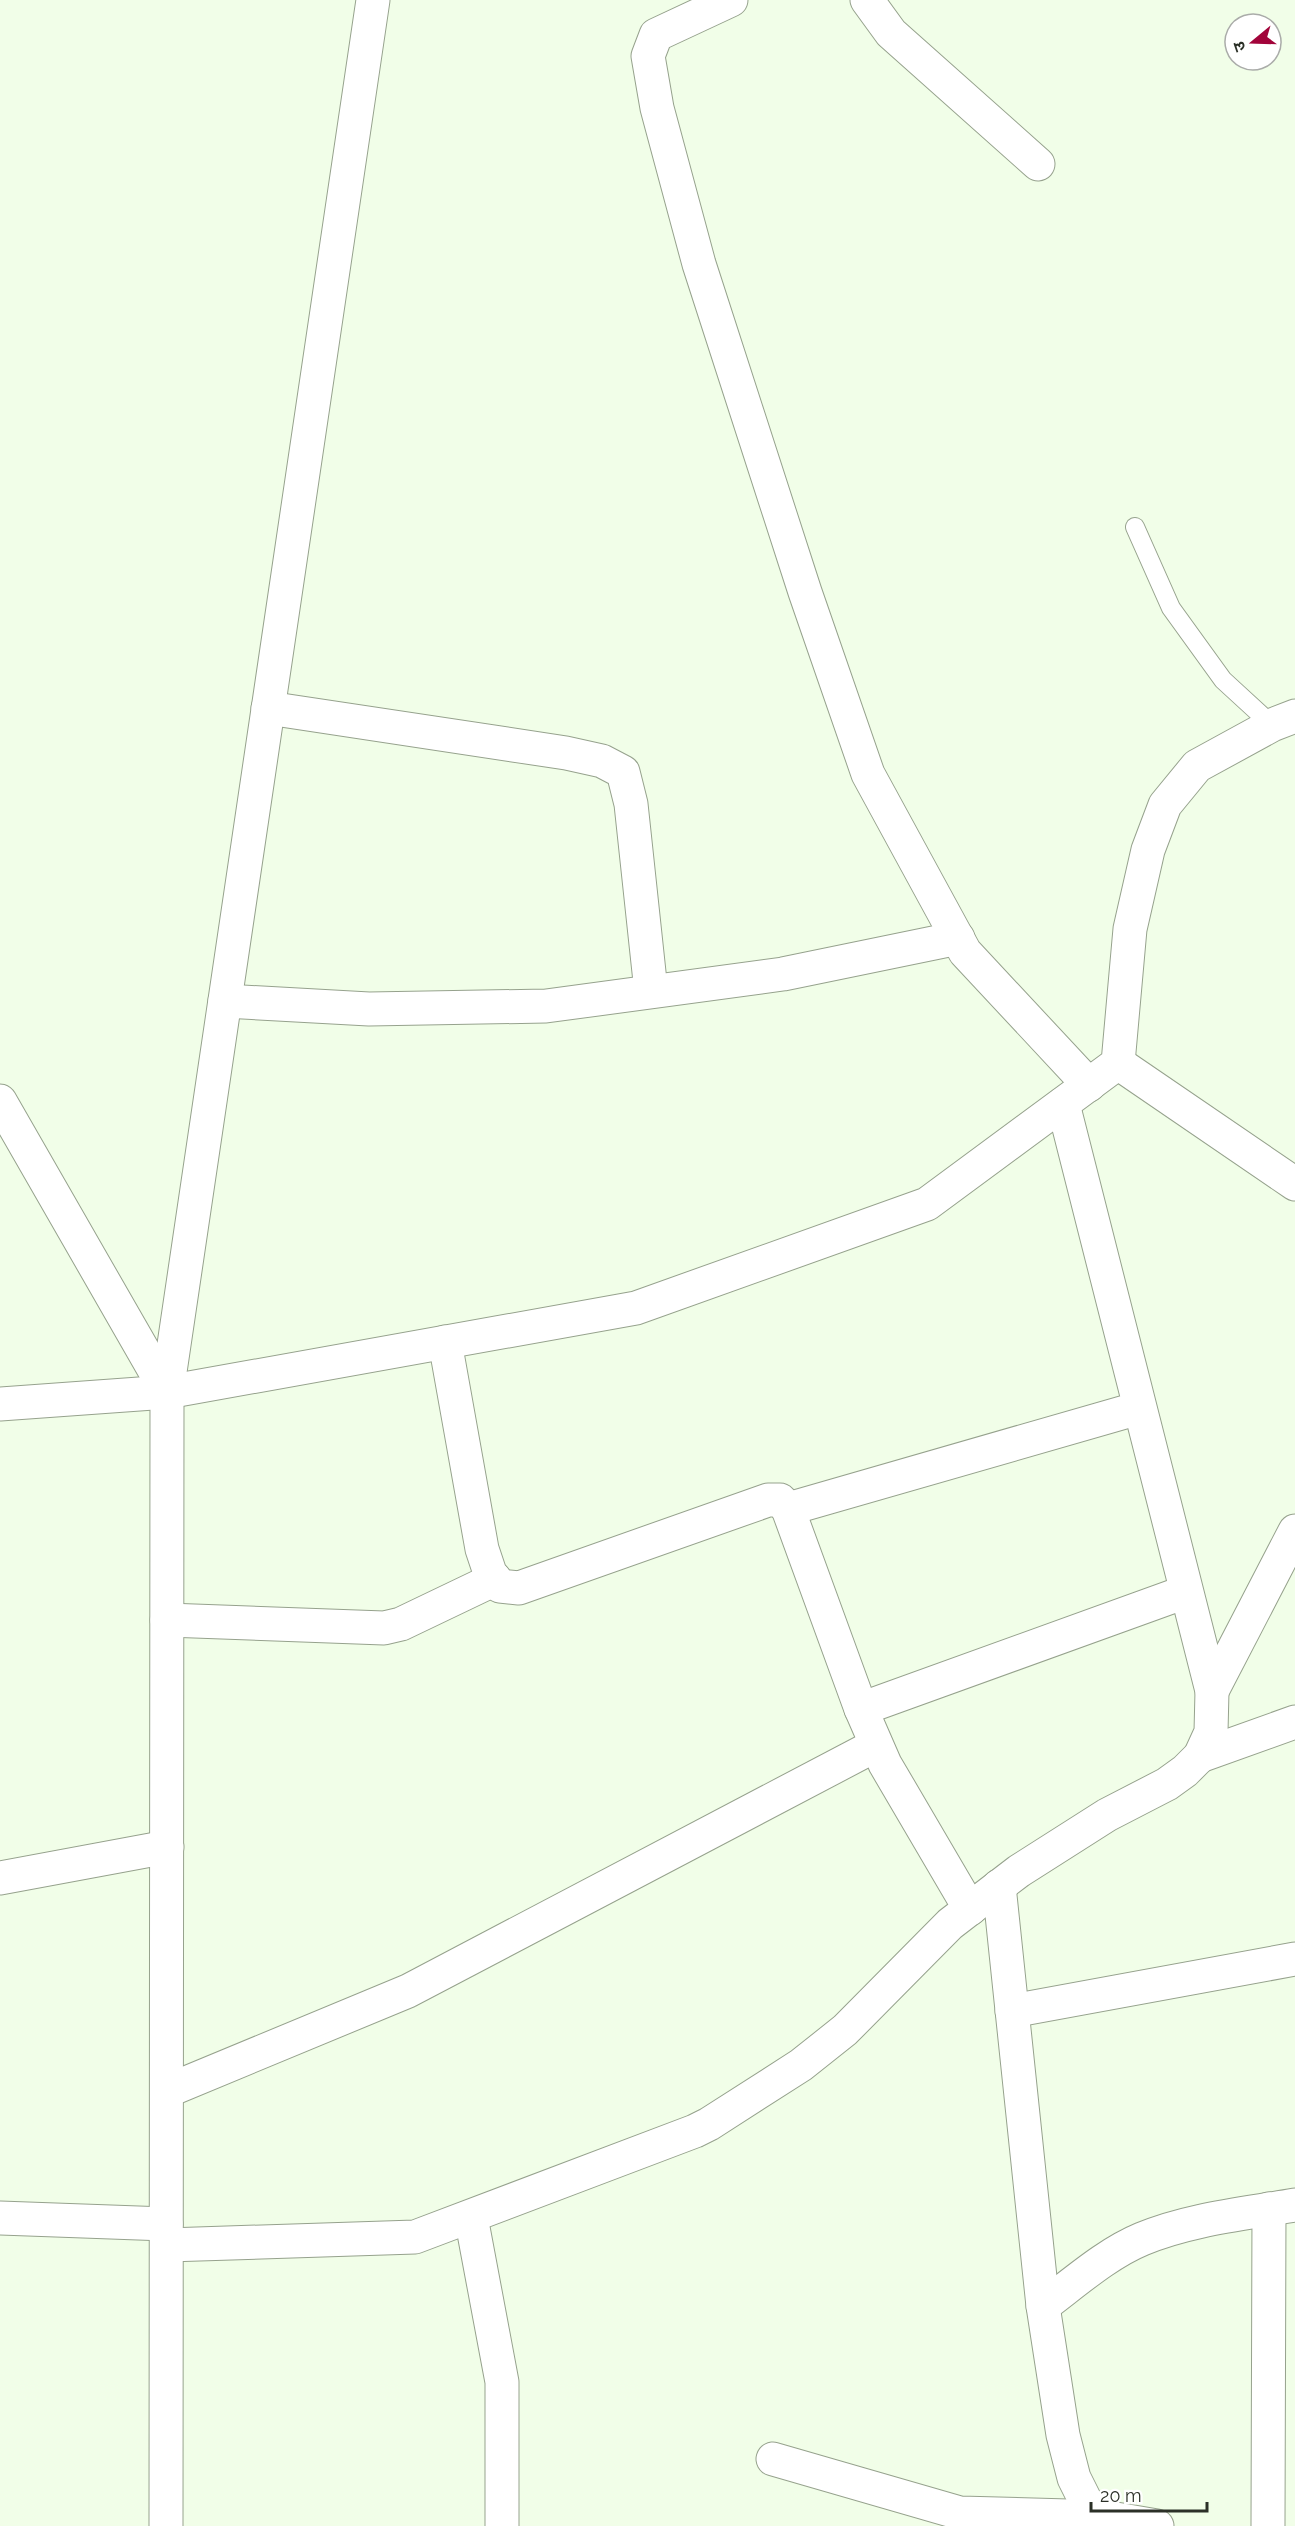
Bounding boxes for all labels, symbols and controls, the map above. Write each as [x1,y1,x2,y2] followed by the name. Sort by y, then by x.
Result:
[1223,12,1283,72] north arrow
[1229,39,1250,54] text: उ
[1091,2475,1206,2513] scale bar
[1100,2485,1142,2506] text: 20 m

